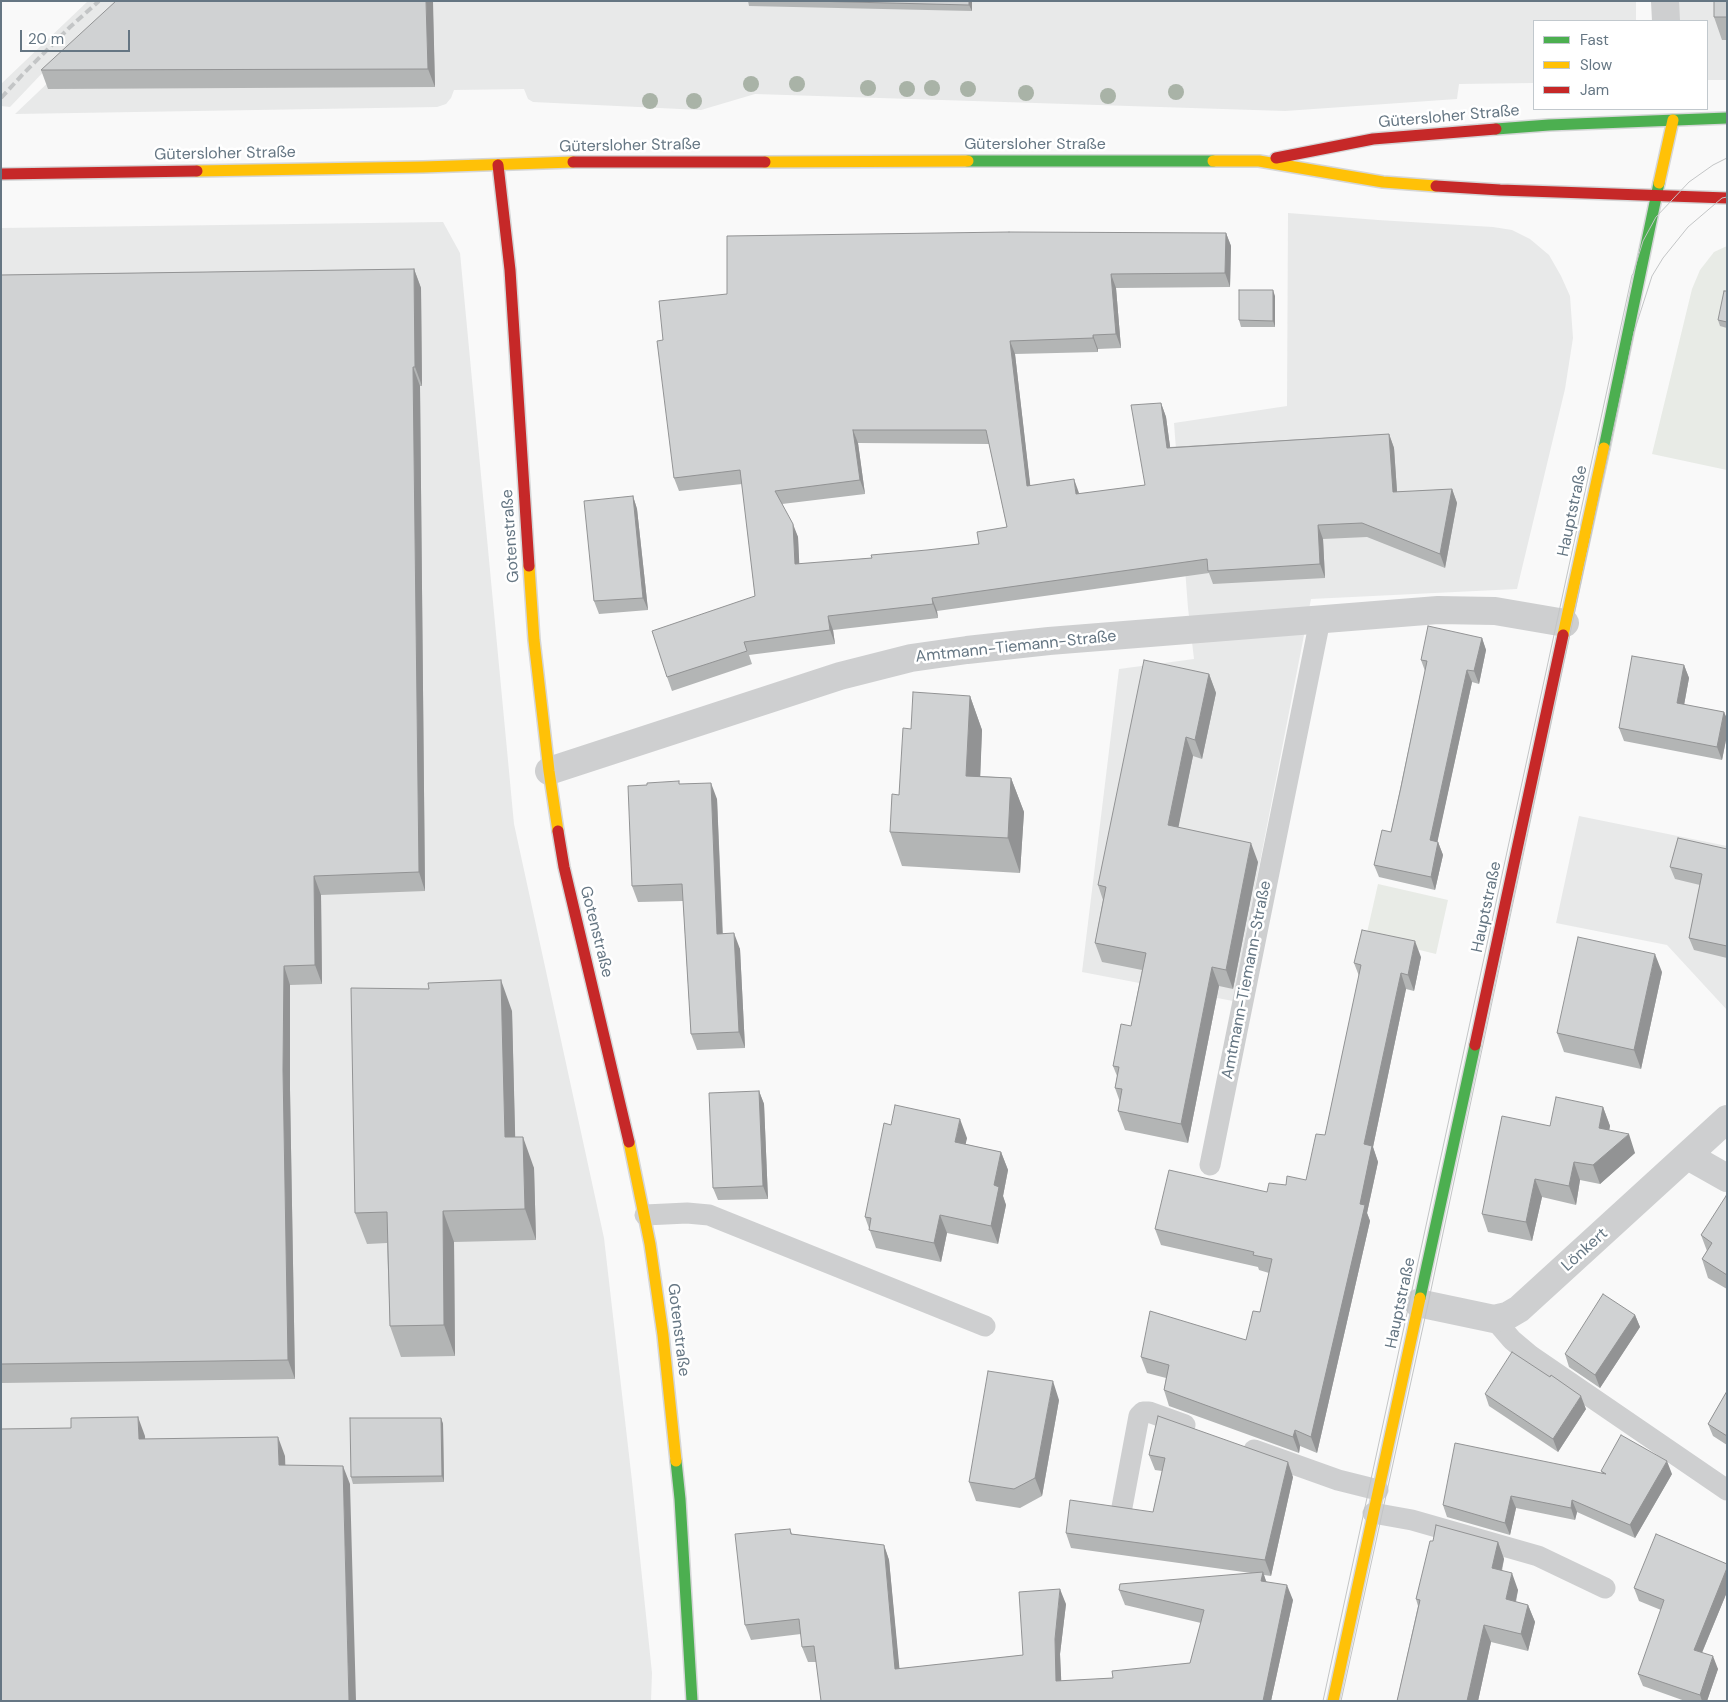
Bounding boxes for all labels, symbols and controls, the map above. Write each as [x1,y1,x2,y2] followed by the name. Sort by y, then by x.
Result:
[22,20,132,52] scale bar
[1533,20,1708,110] legend
[28,29,64,49] text: 20 m
[1580,30,1609,50] text: Fast
[1580,55,1612,75] text: Slow
[1580,80,1609,100] text: Jam
[1378,101,1520,133] street label: Gütersloher Straße
[559,135,701,157] street label: Gütersloher Straße
[964,135,1106,155] street label: Gütersloher Straße
[154,143,296,165] street label: Gütersloher Straße
[1554,464,1592,558] street label: Hauptstraße
[498,489,524,583] street label: Gotenstraße
[915,627,1117,667] street label: Amtmann-Tiemann-Straße
[1468,860,1506,954] street label: Hauptstraße
[1218,879,1276,1081] street label: Amtmann-Tiemann-Straße
[575,884,617,980] street label: Gotenstraße
[1558,1224,1612,1276] street label: Lönkert
[1382,1256,1420,1350] street label: Hauptstraße
[663,1282,693,1378] street label: Gotenstraße

